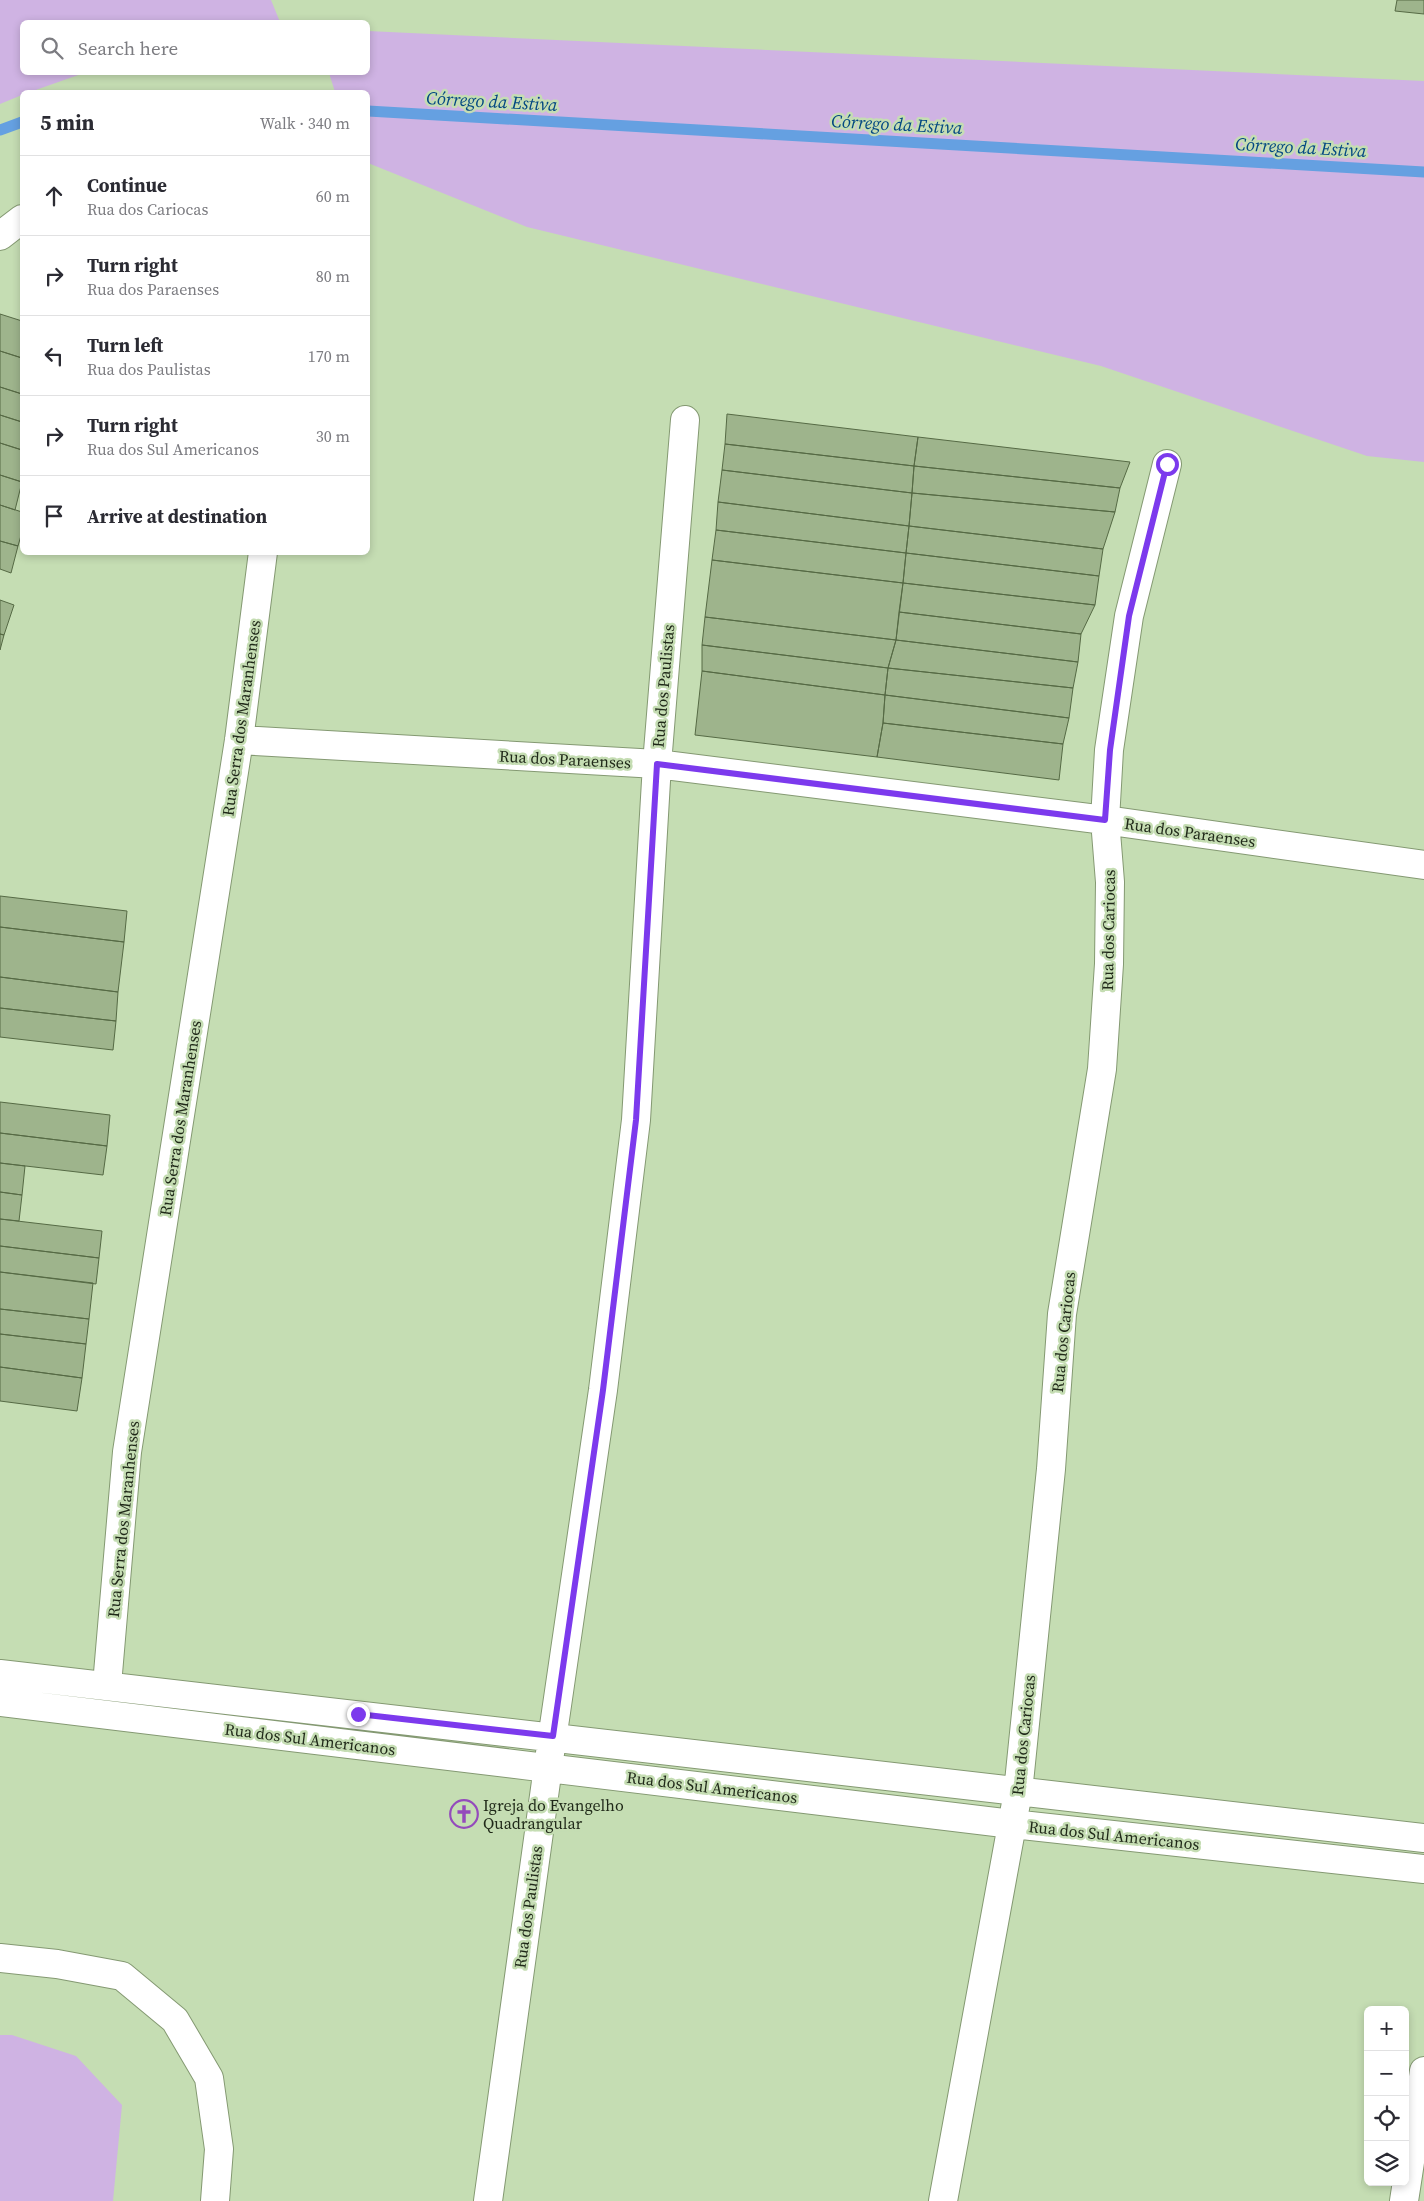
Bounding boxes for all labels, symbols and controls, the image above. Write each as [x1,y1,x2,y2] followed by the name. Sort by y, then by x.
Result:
[20,20,370,75] search box
[38,34,66,62] icon: search
[78,35,178,61] text: Search here
[426,85,559,117] water label: Córrego da Estiva
[40,108,95,137] text: 5 min
[831,108,964,140] water label: Córrego da Estiva
[260,112,350,134] text: Walk · 340 m
[1235,131,1368,163] water label: Córrego da Estiva
[87,172,167,198] text: Continue
[40,182,68,210] icon: ahead
[316,185,350,207] text: 60 m
[87,198,208,220] text: Rua dos Cariocas
[87,252,178,278] text: Turn right
[40,262,68,290] icon: right
[316,265,350,287] text: 80 m
[87,278,219,300] text: Rua dos Paraenses
[87,332,163,358] text: Turn left
[40,342,68,370] icon: left
[308,345,350,367] text: 170 m
[87,358,211,380] text: Rua dos Paulistas
[87,412,178,438] text: Turn right
[40,422,68,450] icon: right
[316,425,350,447] text: 30 m
[87,438,259,460] text: Rua dos Sul Americanos
[1156,453,1179,476] route start
[40,502,68,530] icon: arrive
[87,503,267,529] text: Arrive at destination
[216,619,266,817] street label: Rua Serra dos Maranhenses
[647,623,679,749] street label: Rua dos Paulistas
[498,745,632,773] street label: Rua dos Paraenses
[1123,812,1257,852] street label: Rua dos Paraenses
[1096,869,1120,991] street label: Rua dos Cariocas
[154,1019,206,1217] street label: Rua Serra dos Maranhenses
[1046,1270,1080,1393] street label: Rua dos Cariocas
[102,1420,144,1618] street label: Rua Serra dos Maranhenses
[1006,1673,1040,1796] street label: Rua dos Cariocas
[347,1703,370,1726] route end
[223,1718,397,1760] street label: Rua dos Sul Americanos
[625,1766,799,1808] street label: Rua dos Sul Americanos
[483,1794,624,1834] place label: Igreja do Evangelho Quadrangular
[449,1799,479,1829] church icon: Igreja do Evangelho Quadrangular
[1027,1815,1201,1855] street label: Rua dos Sul Americanos
[509,1844,548,1970] street label: Rua dos Paulistas
[1364,2006,1409,2186] map controls
[1364,2006,1409,2051] button: +
[1364,2051,1409,2096] button: −
[1364,2096,1409,2141] button: locate
[1364,2141,1409,2186] button: layers

